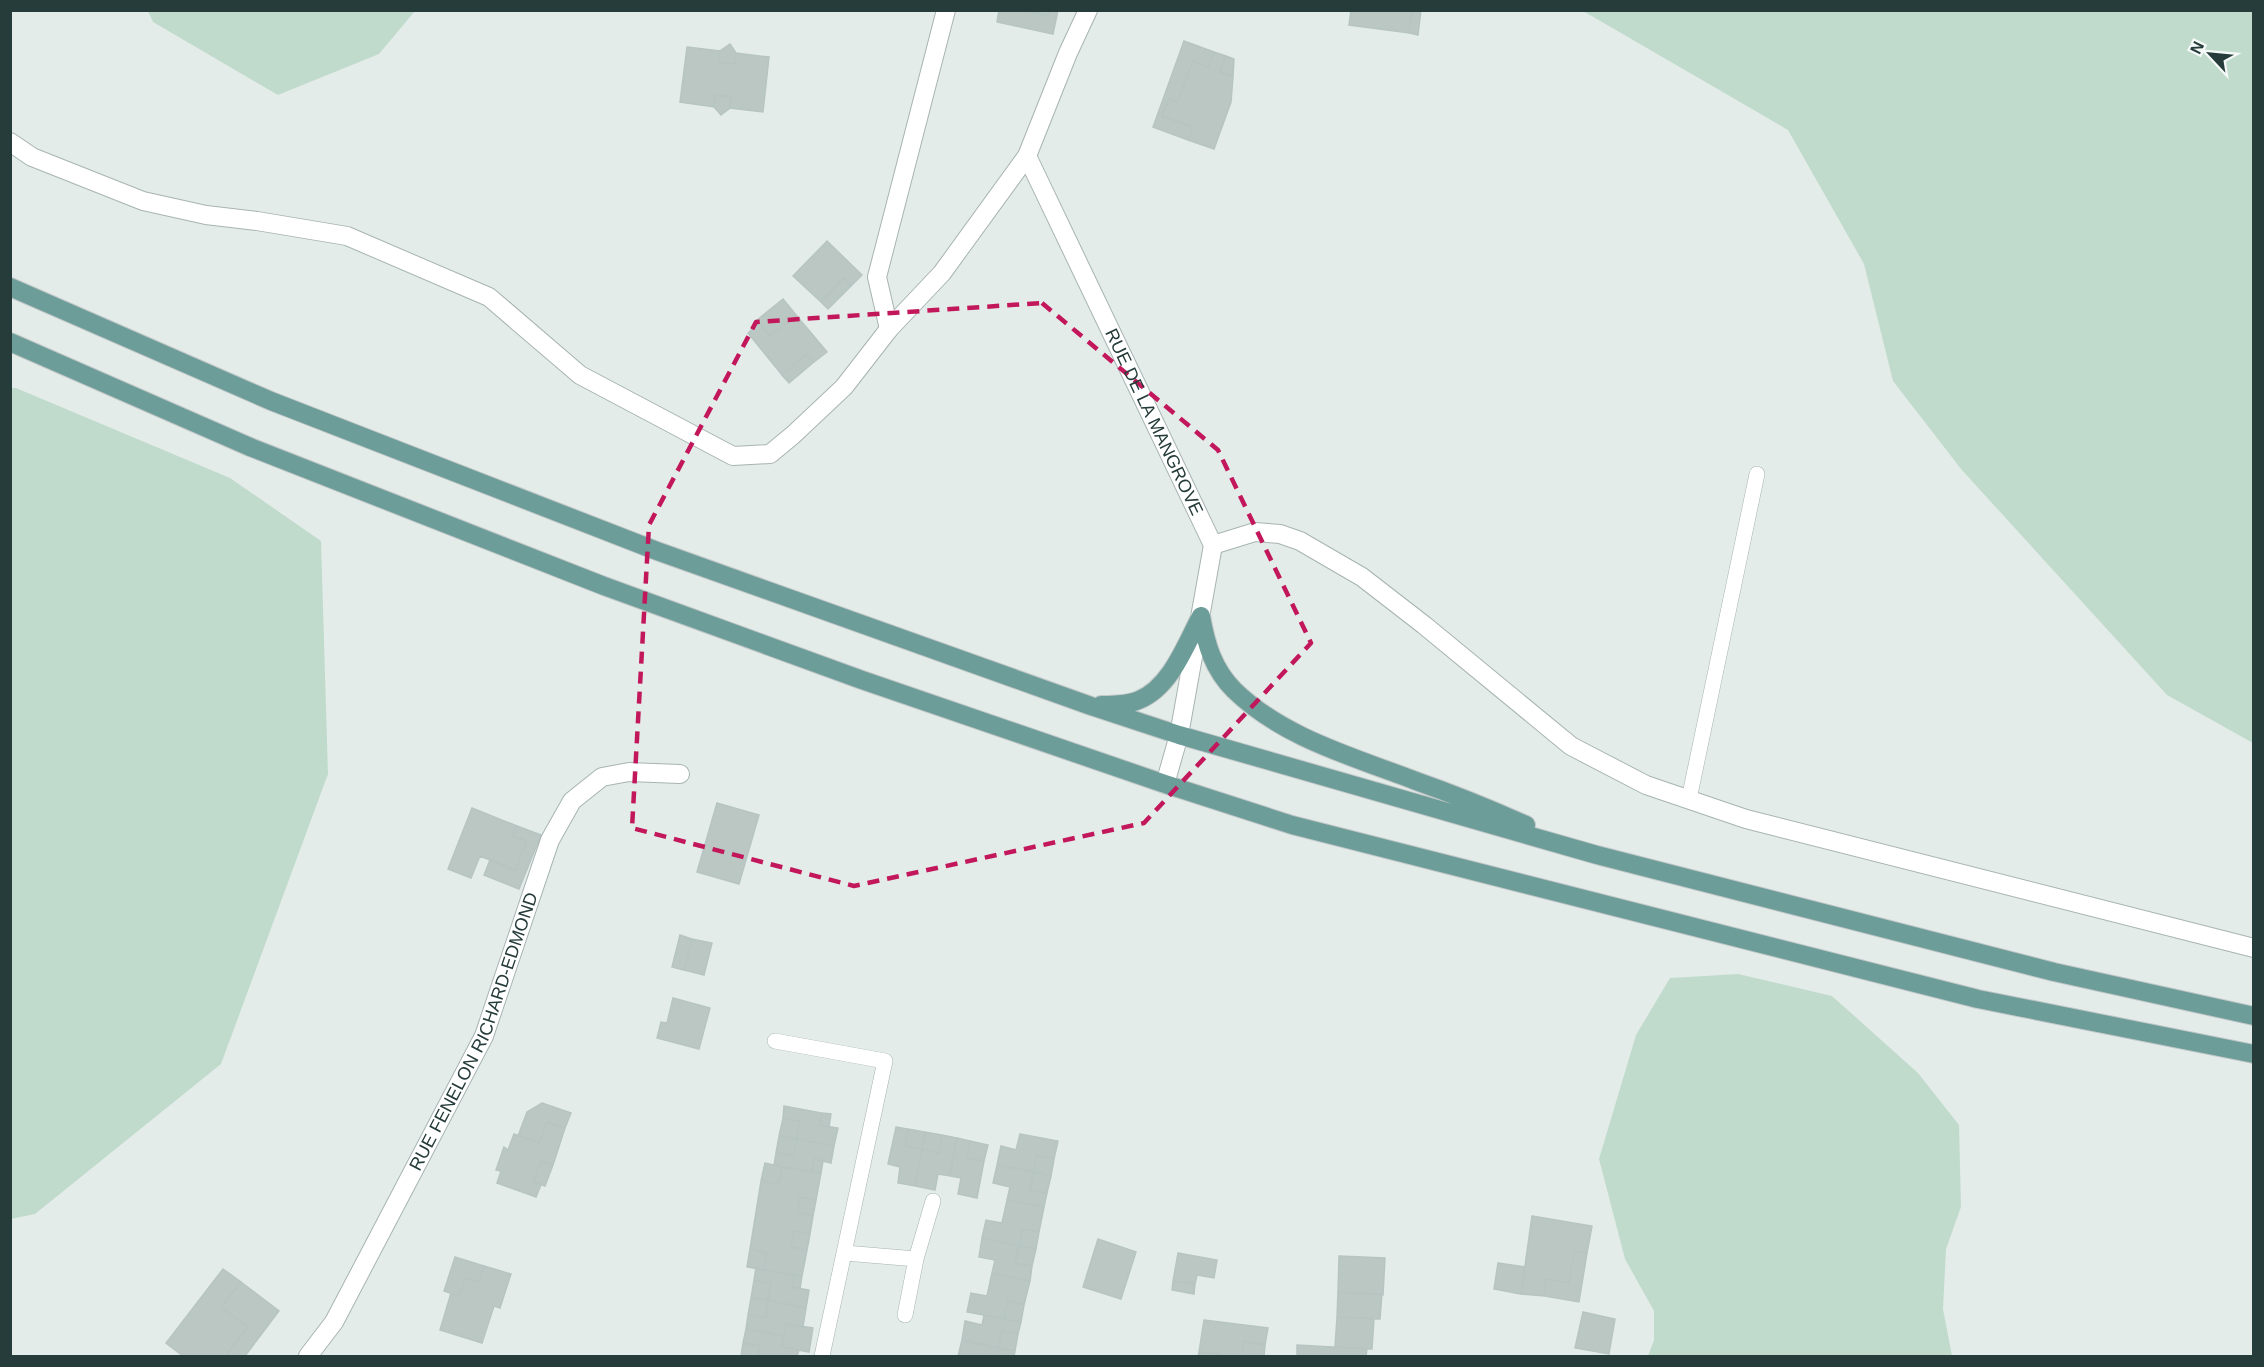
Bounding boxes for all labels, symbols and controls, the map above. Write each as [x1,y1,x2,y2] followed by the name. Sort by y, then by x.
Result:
[2180,24,2240,84] north arrow
[2187,39,2207,57] text: N
[1101,325,1207,518] street label: RUE DE LA MANGROVE
[405,890,542,1174] street label: RUE FENELON RICHARD-EDMOND

